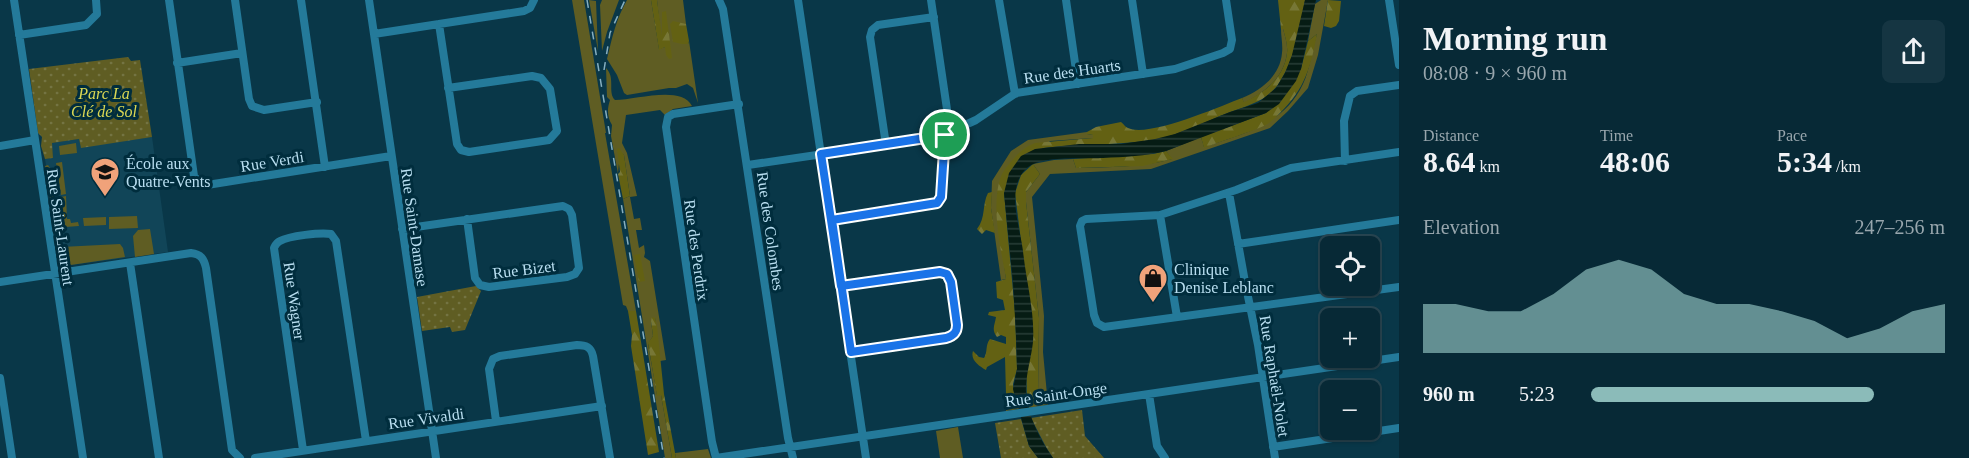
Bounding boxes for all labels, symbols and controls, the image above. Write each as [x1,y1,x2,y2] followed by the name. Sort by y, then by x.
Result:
[1882,20,1945,83] button: share
[1423,21,1607,57] text: Morning run
[1022,56,1122,87] street label: Rue des Huarts
[1423,62,1567,84] text: 08:08 · 9 × 960 m
[71,85,137,120] park label: Parc La Clé de Sol
[919,109,970,160] pin
[928,118,961,151] icon: arrive
[1423,127,1479,144] text: Distance
[1600,127,1633,144] text: Time
[1777,127,1807,144] text: Pace
[1423,145,1476,178] text: 8.64
[1600,145,1670,178] text: 48:06
[1777,145,1832,178] text: 5:34
[239,148,306,175] street label: Rue Verdi
[126,154,210,190] place label: École aux Quatre-Vents
[89,156,121,198] school or university icon: École aux Quatre-Vents
[1476,158,1500,175] text: km
[1832,158,1861,175] text: /km
[398,167,431,287] street label: Rue Saint-Damase
[44,168,77,287] street label: Rue Saint-Laurent
[754,170,787,292] street label: Rue des Colombes
[681,198,712,302] street label: Rue des Perdrix
[1423,216,1500,238] text: Elevation
[1854,216,1945,238] text: 247–256 m
[1320,236,1380,440] map controls
[1320,236,1380,296] button: locate
[491,257,557,282] street label: Rue Bizet
[280,261,309,342] street label: Rue Wagner
[1174,261,1274,296] place label: Clinique Denise Leblanc
[1137,262,1169,304] shop icon: Clinique Denise Leblanc
[1320,308,1380,368] button: +
[1255,314,1293,439] street label: Rue Raphaël-Nolet
[1004,379,1108,411] street label: Rue Saint-Onge
[1320,380,1380,440] button: −
[1423,383,1475,405] text: 960 m
[1519,383,1555,405] text: 5:23
[387,405,466,432] street label: Rue Vivaldi

